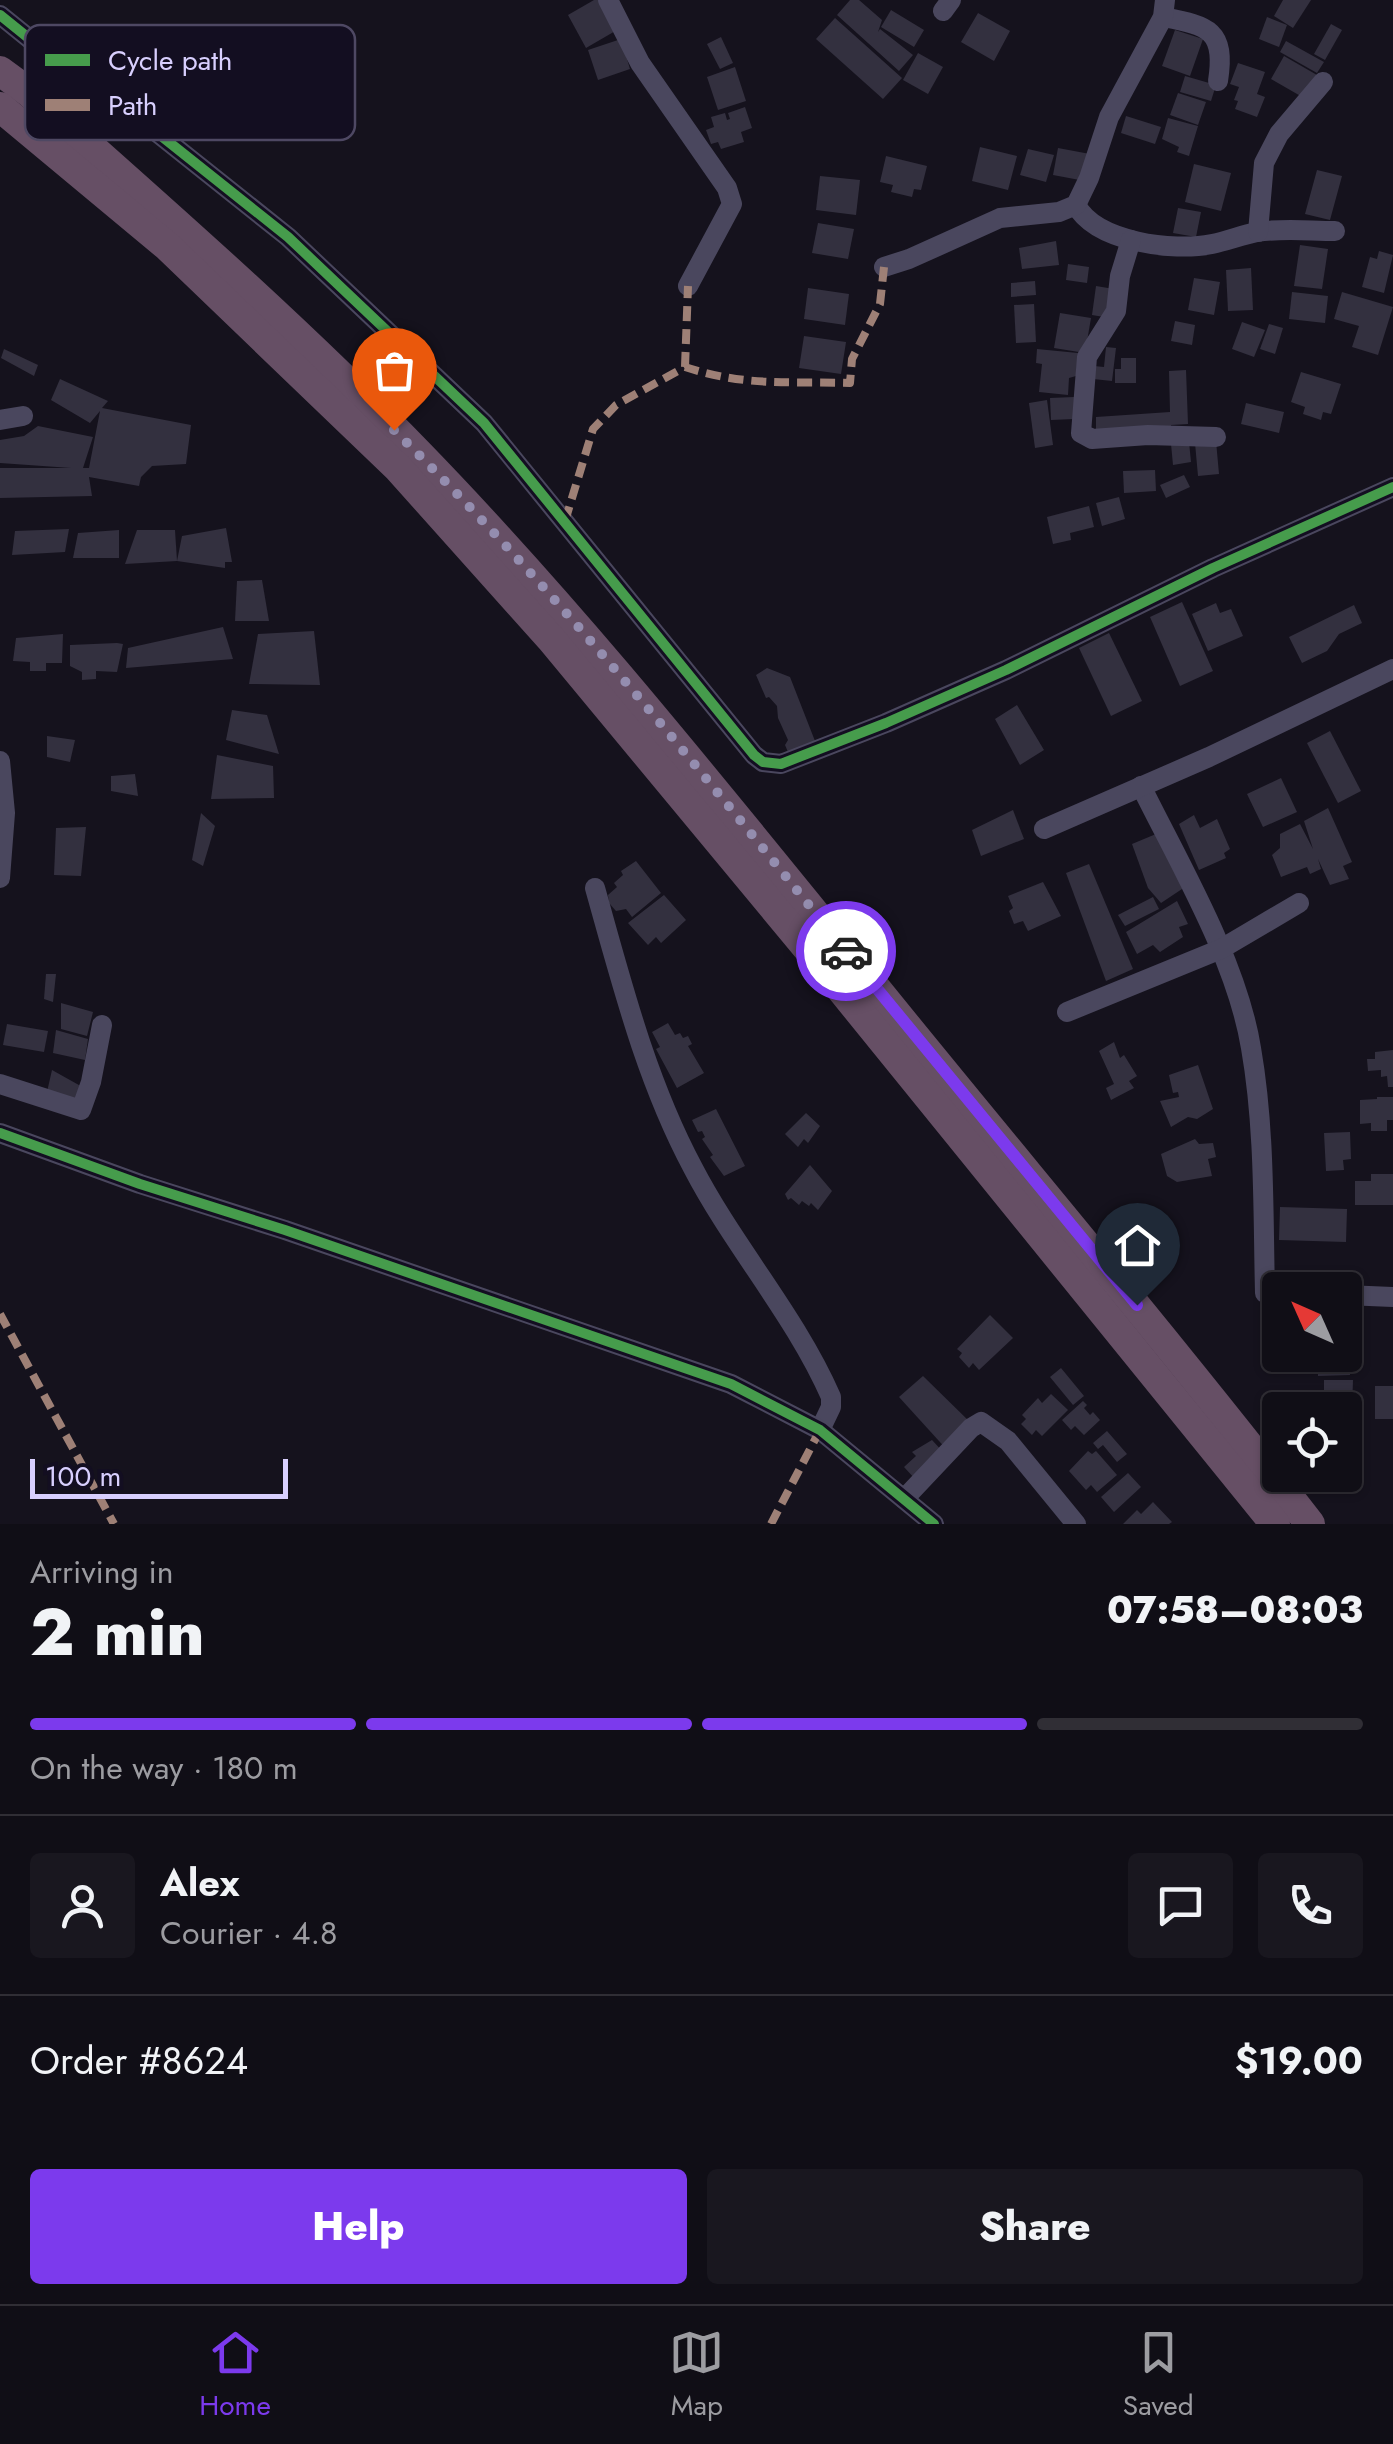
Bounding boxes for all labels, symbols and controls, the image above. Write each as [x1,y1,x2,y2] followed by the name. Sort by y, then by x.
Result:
[25,25,355,140] legend
[108,40,233,81] text: Cycle path
[108,85,157,126] text: Path
[352,328,437,431] pin
[367,343,422,398] icon: bag
[796,901,896,1001] courier
[819,924,874,979] icon: car
[1095,1203,1180,1306] pin
[1110,1218,1165,1273] icon: home
[1262,1272,1362,1372] north arrow
[1262,1272,1362,1492] map controls
[1262,1392,1362,1492] button: locate
[30,1454,288,1498] scale bar
[45,1456,121,1497] text: 100 m
[30,1549,174,1595] text: Arriving in
[1107,1582,1363,1637] text: 07:58–08:03
[30,1585,205,1679] text: 2 min
[30,1745,298,1791] text: On the way · 180 m
[30,1853,135,1958] button: person
[1128,1853,1233,1958] button: chat
[1258,1853,1363,1958] button: phone
[160,1855,240,1910] text: Alex
[160,1910,337,1956] text: Courier · 4.8
[30,2033,248,2088] text: Order #8624
[1235,2033,1363,2088] text: $19.00
[30,2169,687,2284] button: Help
[707,2169,1363,2284] button: Share
[199,2325,271,2426] tab: Home
[669,2325,724,2426] tab: Map
[1123,2325,1194,2426] tab: Saved

